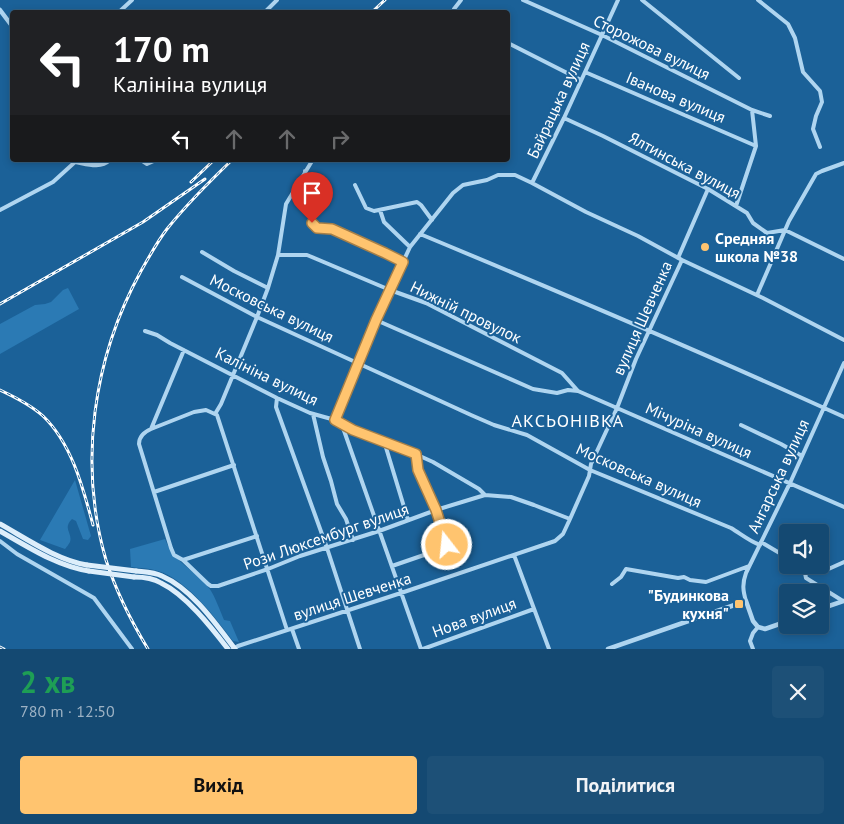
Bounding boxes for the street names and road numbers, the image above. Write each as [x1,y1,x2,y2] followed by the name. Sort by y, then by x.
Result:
[590,10,714,84] street label: Сторожова вулиця
[522,38,594,162] street label: Байрацька вулиця
[623,67,729,127] street label: Іванова вулиця
[626,127,744,203] street label: Ялтинська вулиця
[608,258,676,378] street label: вулиця Шевченка
[207,269,337,347] street label: Московська вулиця
[407,276,525,348] street label: Нижній провулок
[212,342,322,410] street label: Калініна вулиця
[643,398,755,462] street label: Мічуріна вулиця
[743,416,813,536] street label: Ангарська вулиця
[573,438,705,512] street label: Московська вулиця
[241,498,411,574] street label: Рози Люксембург вулиця
[290,567,414,625] street label: вулиця Шевченка
[429,593,519,641] street label: Нова вулиця

